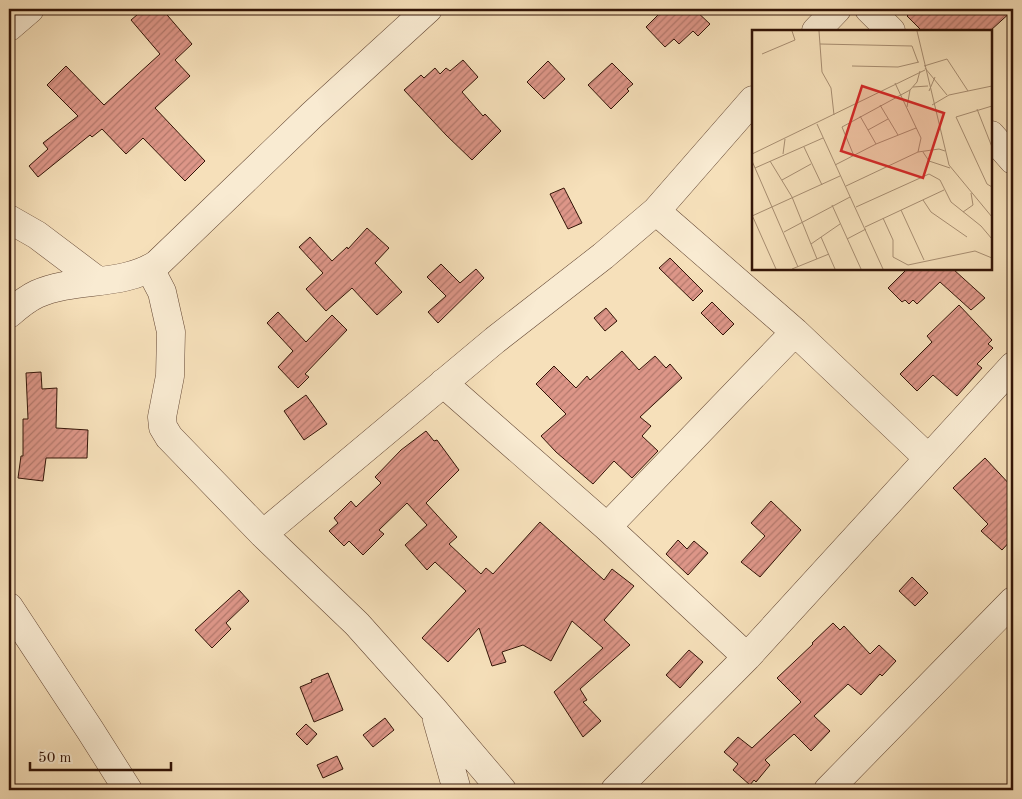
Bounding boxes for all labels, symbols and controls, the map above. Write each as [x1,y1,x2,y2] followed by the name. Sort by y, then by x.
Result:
[752,30,992,270] inset map
[30,739,171,771] scale bar
[38,751,72,766] text: 50 m

